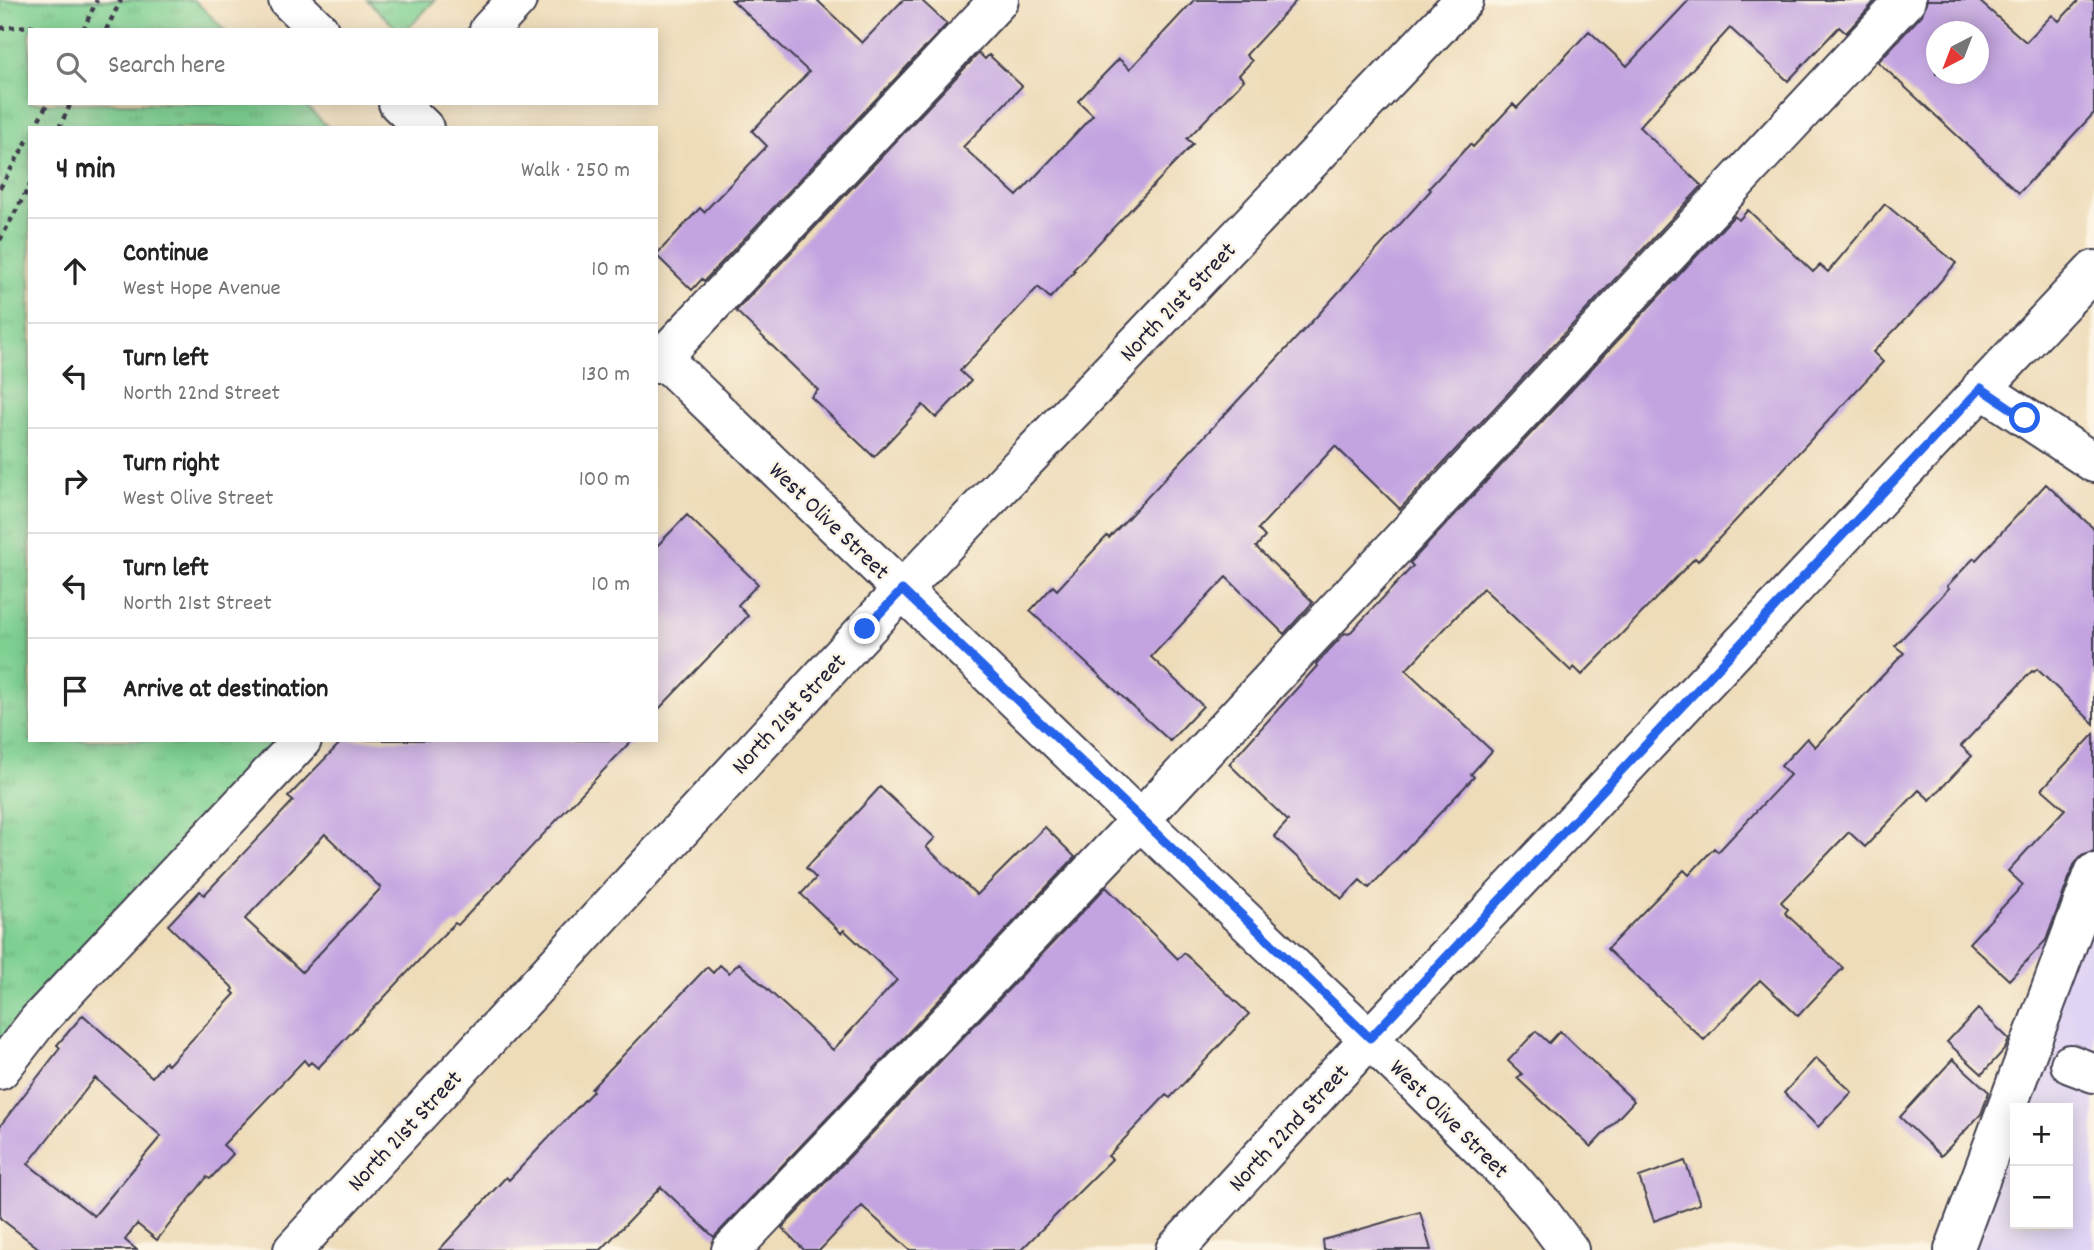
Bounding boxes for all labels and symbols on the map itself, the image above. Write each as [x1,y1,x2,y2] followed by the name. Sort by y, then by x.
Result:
[1926,21,1989,84] north arrow
[1113,235,1245,371] street label: North 21st Street
[2009,402,2040,433] route start
[760,455,896,589] street label: West Olive Street
[849,613,880,644] route end
[725,647,856,783] street label: North 21st Street
[1380,1053,1516,1188] street label: West Olive Street
[1222,1057,1359,1201] street label: North 22nd Street
[341,1064,472,1200] street label: North 21st Street

